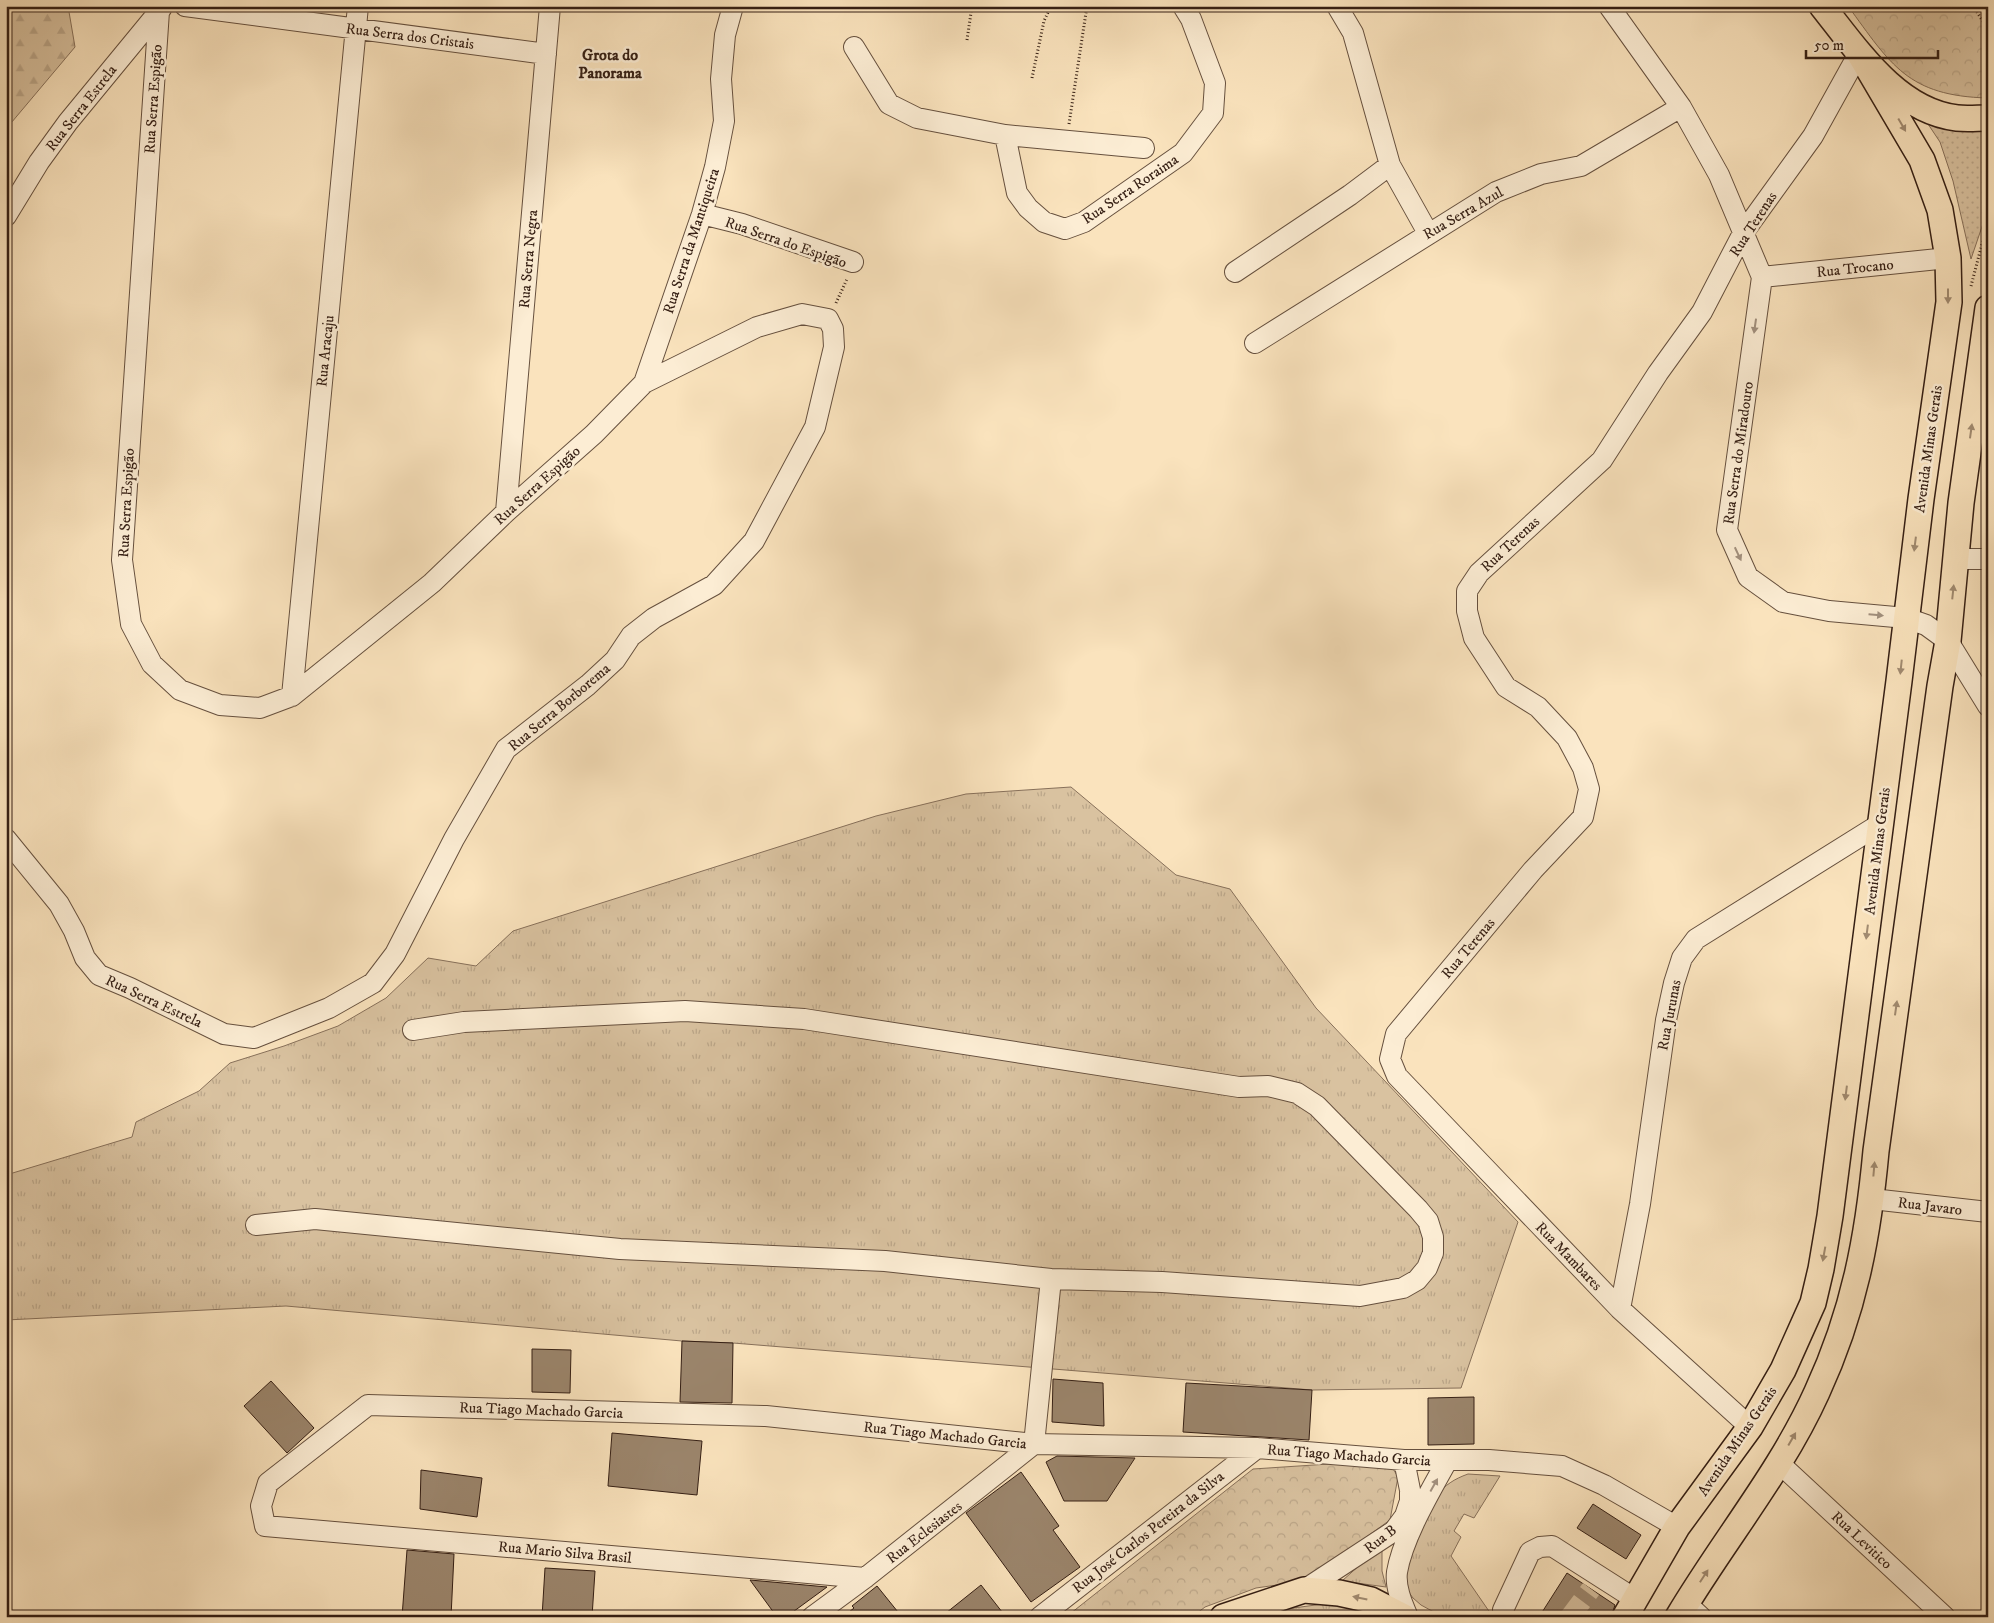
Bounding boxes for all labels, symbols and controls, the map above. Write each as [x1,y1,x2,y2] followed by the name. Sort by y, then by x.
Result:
[345,19,475,54] street label: Rua Serra dos Cristais
[1806,28,1939,60] scale bar
[1814,36,1844,55] text: 50 m
[140,44,167,154] street label: Rua Serra Espigão
[578,45,643,83] district label: Grota do Panorama
[42,61,122,155] street label: Rua Serra Estrela
[1897,119,1906,132] one-way arrow
[1078,150,1183,229] street label: Rua Serra Roraima
[659,165,724,316] street label: Rua Serra da Mantiqueira
[1420,183,1507,244] street label: Rua Serra Azul
[1725,188,1782,260] street label: Rua Terenas
[515,208,542,309] street label: Rua Serra Negra
[722,213,849,272] street label: Rua Serra do Espigão
[1816,255,1895,282] street label: Rua Trocano
[1944,288,1952,304] one-way arrow
[312,314,339,388] street label: Rua Aracaju
[1751,318,1759,334] one-way arrow
[1719,380,1758,526] street label: Rua Serra do Miradouro
[1910,384,1947,514] street label: Avenida Minas Gerais
[1968,422,1976,438] one-way arrow
[490,442,584,529] street label: Rua Serra Espigão
[114,448,139,558] street label: Rua Serra Espigão
[1477,512,1544,577] street label: Rua Terenas
[1911,536,1919,552] one-way arrow
[1734,547,1742,561] one-way arrow
[1949,584,1957,600] one-way arrow
[1868,611,1884,619] one-way arrow
[504,659,615,756] street label: Rua Serra Borborema
[1897,659,1905,675] one-way arrow
[1860,786,1895,916] street label: Avenida Minas Gerais
[1437,914,1499,983] street label: Rua Terenas
[1863,924,1871,940] one-way arrow
[102,971,206,1032] street label: Rua Serra Estrela
[1653,978,1686,1052] street label: Rua Jurunas
[1892,1000,1900,1016] one-way arrow
[1842,1085,1850,1101] one-way arrow
[1871,1161,1879,1177] one-way arrow
[1897,1193,1963,1220] street label: Rua Javaro
[1531,1218,1606,1295] street label: Rua Mambares
[1819,1246,1827,1262] one-way arrow
[1694,1383,1781,1500] street label: Avenida Minas Gerais
[459,1398,624,1423] street label: Rua Tiago Machado Garcia
[862,1417,1028,1454] street label: Rua Tiago Machado Garcia
[1788,1433,1797,1446] one-way arrow
[1266,1440,1432,1471] street label: Rua Tiago Machado Garcia
[1068,1467,1229,1598] street label: Rua José Carlos Pereira da Silva
[1430,1478,1438,1492] one-way arrow
[883,1497,966,1568] street label: Rua Eclesiastes
[1827,1507,1896,1573] street label: Rua Levitico
[1360,1521,1400,1558] street label: Rua B
[497,1537,633,1568] street label: Rua Mario Silva Brasil
[1699,1569,1709,1582] one-way arrow
[1352,1593,1368,1601] one-way arrow

